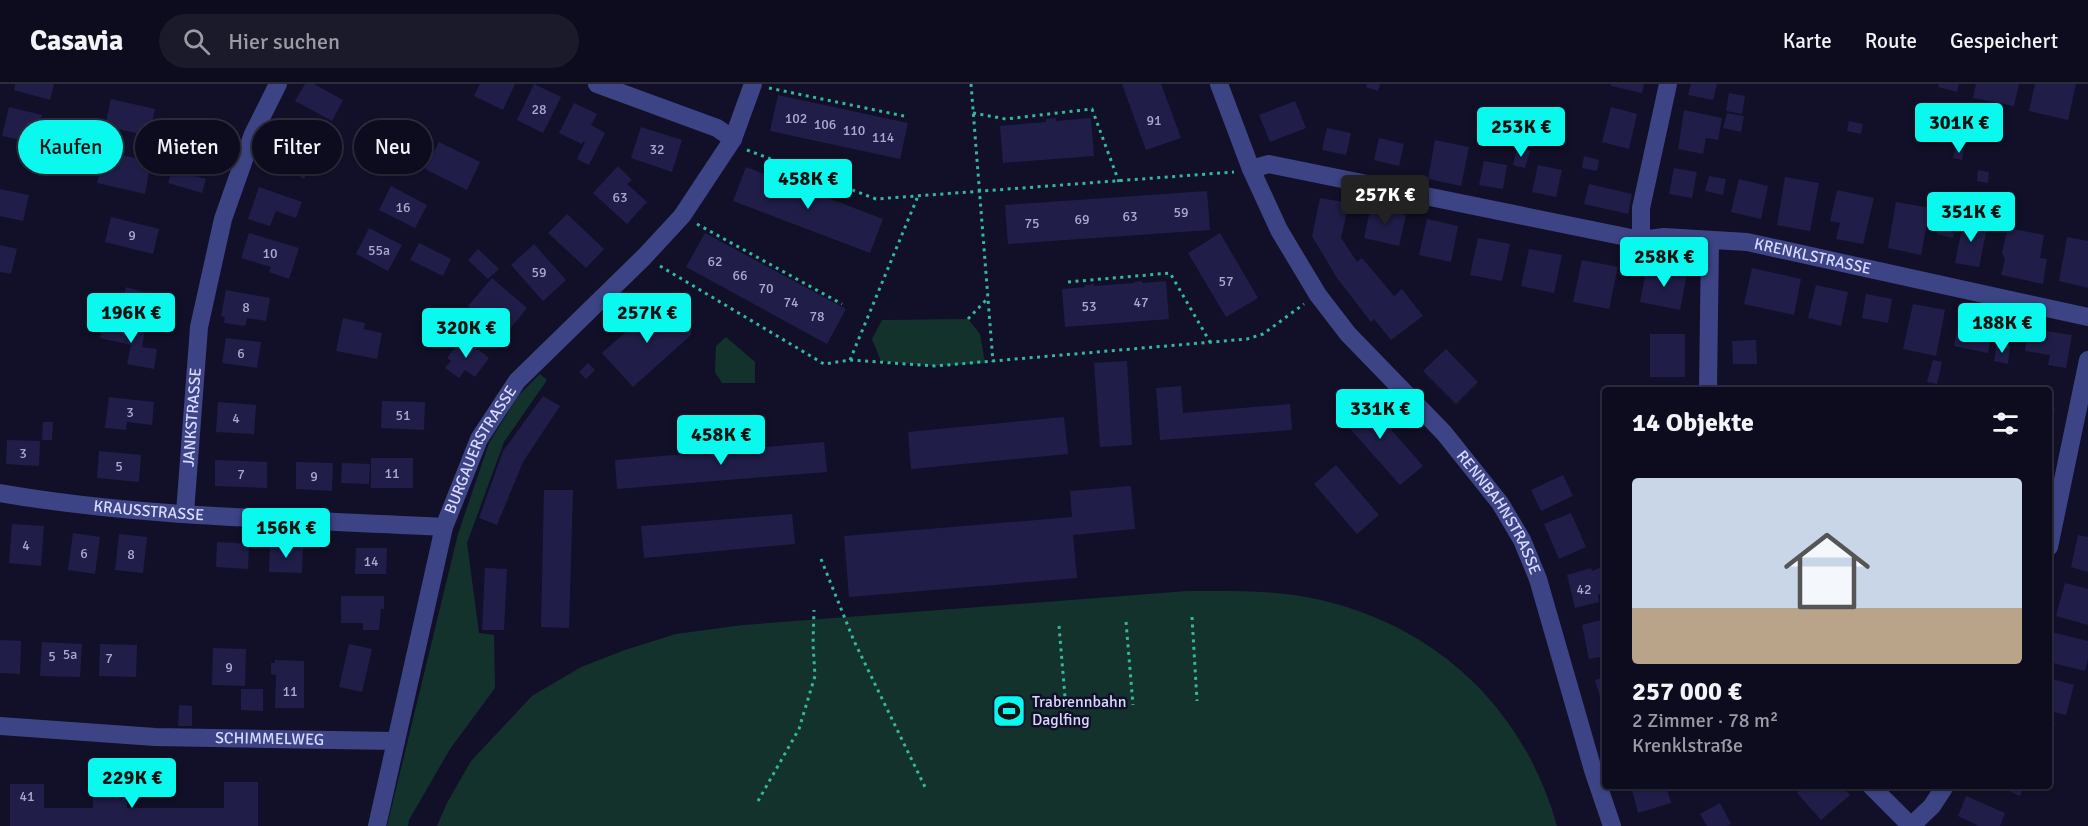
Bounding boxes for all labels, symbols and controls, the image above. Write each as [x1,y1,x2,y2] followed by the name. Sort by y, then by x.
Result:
[159,14,579,68] search box
[30,24,123,58] text: Casavia
[180,25,213,58] icon: search
[228,28,340,55] text: Hier suchen
[1783,28,1832,54] text: Karte
[1865,28,1917,54] text: Route
[1950,28,2058,54] text: Gespeichert
[531,101,547,118] house number: 28
[1910,103,2008,154] pin: 301K €
[1472,107,1570,158] pin: 253K €
[785,110,807,127] house number: 102
[1929,110,1989,135] text: 301K €
[1146,112,1162,129] house number: 91
[1491,114,1551,139] text: 253K €
[814,116,836,133] house number: 106
[18,120,123,174] chip: Kaufen
[135,120,240,174] chip: Mieten
[252,120,342,174] chip: Filter
[354,120,432,174] chip: Neu
[843,122,865,139] house number: 110
[872,129,895,146] house number: 114
[649,141,665,158] house number: 32
[759,159,857,210] pin: 458K €
[778,166,838,191] text: 458K €
[1336,175,1434,226] pin: 257K €
[1355,182,1415,207] text: 257K €
[612,189,628,206] house number: 63
[1922,192,2020,243] pin: 351K €
[395,199,411,216] house number: 16
[1941,199,2001,224] text: 351K €
[1173,204,1189,221] house number: 59
[1122,208,1138,225] house number: 63
[1074,211,1090,228] house number: 69
[1024,215,1040,232] house number: 75
[128,227,136,244] house number: 9
[1752,234,1873,279] street label: KRENKLSTRASSE
[1615,237,1713,288] pin: 258K €
[368,242,390,259] house number: 55a
[1634,244,1694,269] text: 258K €
[262,245,278,262] house number: 10
[707,253,723,270] house number: 62
[531,264,547,281] house number: 59
[732,267,748,284] house number: 66
[1218,273,1234,290] house number: 57
[758,280,774,297] house number: 70
[82,293,180,344] pin: 196K €
[598,293,696,344] pin: 257K €
[783,294,799,311] house number: 74
[1133,294,1149,311] house number: 47
[1081,298,1097,315] house number: 53
[242,299,250,316] house number: 8
[101,300,161,325] text: 196K €
[617,300,677,325] text: 257K €
[1953,303,2051,354] pin: 188K €
[417,308,515,359] pin: 320K €
[809,308,825,325] house number: 78
[1972,310,2032,335] text: 188K €
[436,315,496,340] text: 320K €
[237,345,245,362] house number: 6
[178,367,206,468] street label: JANKSTRASSE
[440,382,521,517] street label: BURGAUERSTRASSE
[1331,389,1429,440] pin: 331K €
[1350,396,1410,421] text: 331K €
[126,404,134,421] house number: 3
[395,407,411,424] house number: 51
[1632,407,1754,439] text: 14 Objekte
[1989,407,2022,440] icon: filters
[232,410,240,427] house number: 4
[672,415,770,466] pin: 458K €
[691,422,751,447] text: 458K €
[19,445,27,462] house number: 3
[1452,446,1545,578] street label: RENNBAHNSTRASSE
[115,458,123,475] house number: 5
[384,465,400,482] house number: 11
[237,466,245,483] house number: 7
[310,468,318,485] house number: 9
[93,496,205,525] street label: KRAUSSTRASSE
[237,508,335,559] pin: 156K €
[256,515,316,540] text: 156K €
[1773,517,1881,625] icon: home
[22,537,30,554] house number: 4
[80,545,88,562] house number: 6
[127,546,135,563] house number: 8
[363,553,379,570] house number: 14
[1576,581,1592,598] house number: 42
[63,646,77,663] house number: 5a
[48,648,56,665] house number: 5
[105,650,113,667] house number: 7
[225,659,233,676] house number: 9
[1632,676,1742,708] text: 257 000 €
[282,683,298,700] house number: 11
[1032,692,1126,730] place label: Trabrennbahn Daglfing
[991,693,1027,729] sports icon: Trabrennbahn Daglfing
[1632,708,1778,733] text: 2 Zimmer · 78 m²
[215,728,324,750] street label: SCHIMMELWEG
[1632,733,1743,758] text: Krenklstraße
[83,758,181,809] pin: 229K €
[102,765,162,790] text: 229K €
[19,788,35,805] house number: 41

